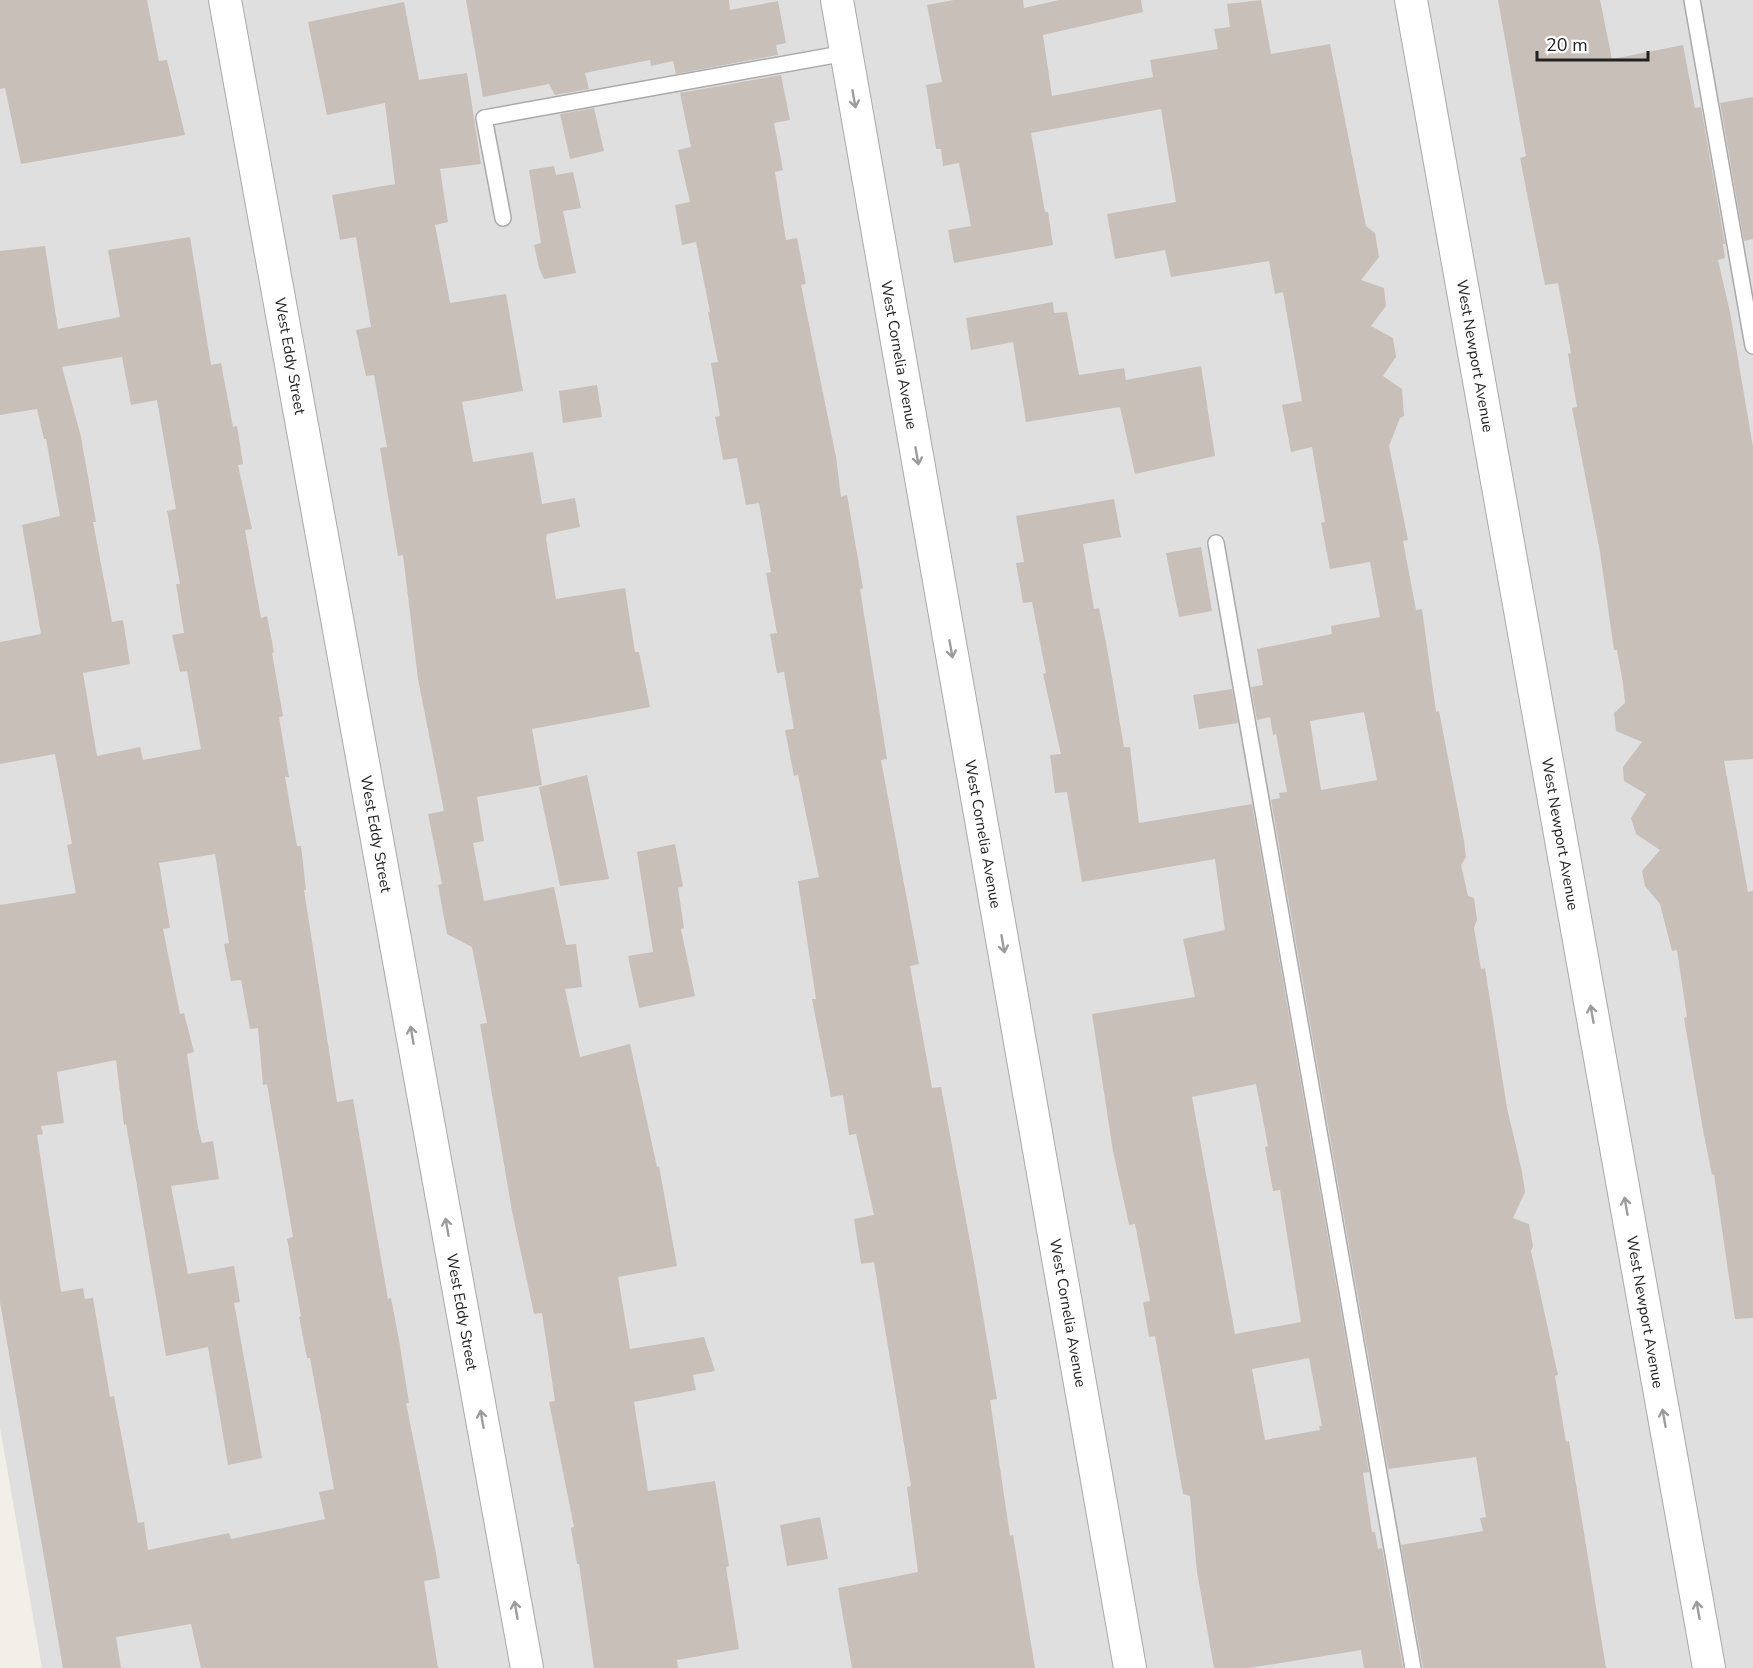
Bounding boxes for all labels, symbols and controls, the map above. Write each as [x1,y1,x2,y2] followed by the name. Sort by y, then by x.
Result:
[1537,24,1648,62] scale bar
[1546,33,1588,57] text: 20 m
[849,89,860,108] one-way arrow
[1452,278,1498,434] street label: West Newport Avenue
[876,279,922,431] street label: West Cornelia Avenue
[270,296,310,417] street label: West Eddy Street
[912,446,923,466] one-way arrow
[946,638,957,658] one-way arrow
[1537,756,1583,912] street label: West Newport Avenue
[960,758,1006,910] street label: West Cornelia Avenue
[356,774,396,895] street label: West Eddy Street
[998,934,1009,953] one-way arrow
[1586,1004,1597,1024] one-way arrow
[406,1025,417,1045] one-way arrow
[1620,1196,1631,1216] one-way arrow
[441,1217,452,1237] one-way arrow
[1622,1234,1668,1390] street label: West Newport Avenue
[1045,1237,1091,1389] street label: West Cornelia Avenue
[442,1252,482,1373] street label: West Eddy Street
[476,1409,487,1429] one-way arrow
[1658,1409,1669,1429] one-way arrow
[510,1601,521,1621] one-way arrow
[1693,1601,1704,1621] one-way arrow

